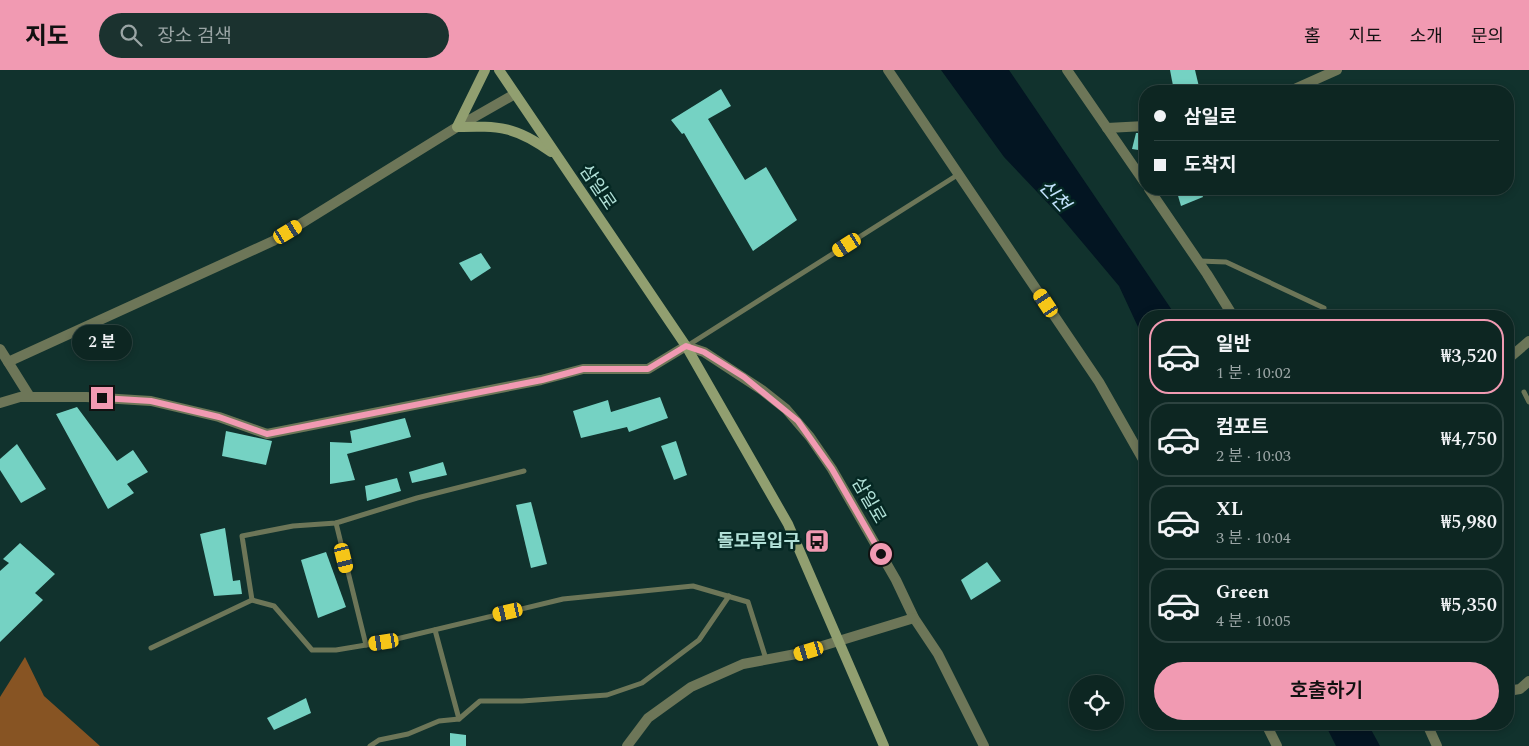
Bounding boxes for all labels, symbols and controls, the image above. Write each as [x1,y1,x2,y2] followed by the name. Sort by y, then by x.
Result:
[99,13,449,58] search box
[25,19,69,55] text: 지도
[117,21,145,49] icon: search
[157,22,232,51] text: 장소 검색
[1304,23,1321,50] text: 홈
[1349,23,1382,50] text: 지도
[1410,23,1443,50] text: 소개
[1471,23,1504,50] text: 문의
[1184,103,1236,132] text: 삼일로
[1184,151,1236,180] text: 도착지
[573,159,623,215] street label: 삼일로
[1031,173,1077,220] water label: 신천
[271,218,304,246] car
[830,231,863,259] car
[1031,286,1060,320] car
[72,325,132,360] callout: 2 분
[88,330,116,354] text: 2 분
[1216,330,1251,359] text: 일반
[1156,334,1201,379] icon: car
[1441,342,1497,371] text: ₩3,520
[1216,361,1291,385] text: 1 분 · 10:02
[91,387,113,409] route end
[1216,413,1268,442] text: 컴포트
[1156,417,1201,462] icon: car
[1441,425,1497,454] text: ₩4,750
[1216,444,1291,468] text: 2 분 · 10:03
[844,472,893,529] street label: 삼일로
[1216,495,1243,524] text: XL
[1156,500,1201,545] icon: car
[1441,508,1497,537] text: ₩5,980
[1216,526,1291,550] text: 3 분 · 10:04
[717,528,800,555] place label: 돌모루입구
[804,528,830,554] bus stop icon: 돌모루입구
[333,542,354,574] car
[870,543,892,565] route start
[1216,578,1269,607] text: Green
[1156,583,1201,628] icon: car
[1441,591,1497,620] text: ₩5,350
[491,601,524,623] car
[1216,609,1291,633] text: 4 분 · 10:05
[368,632,399,652] car
[792,639,825,663] car
[1154,662,1499,720] button: 호출하기
[1069,675,1124,730] map controls
[1069,675,1124,730] button: locate

